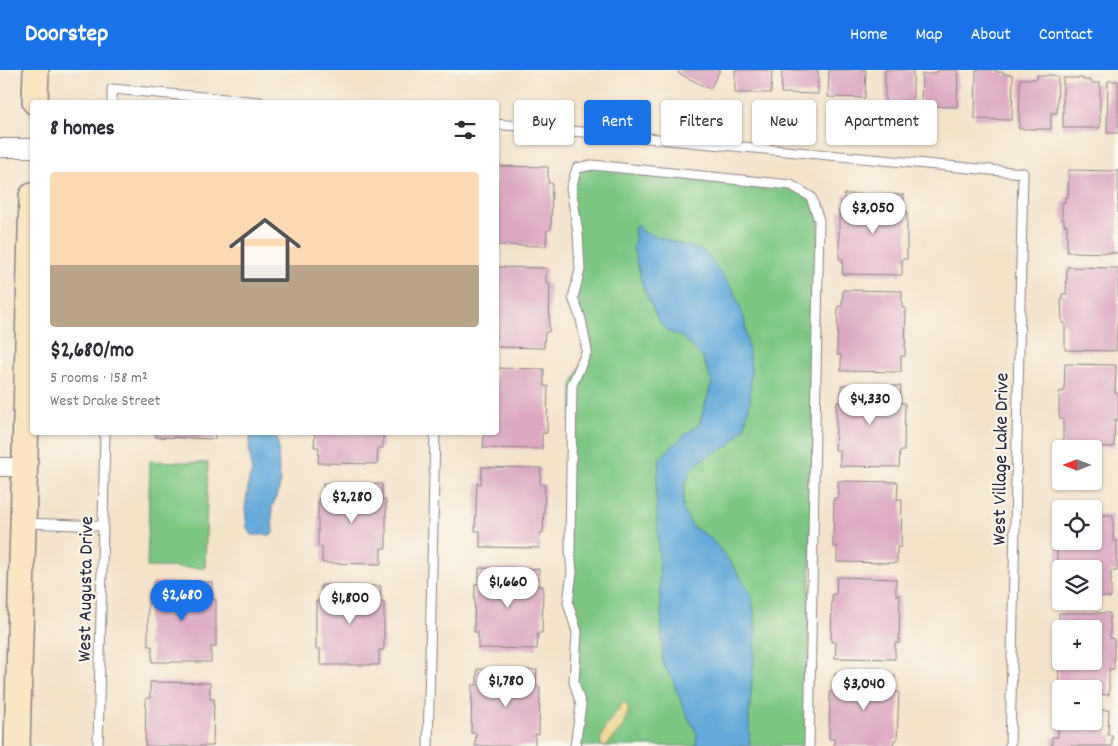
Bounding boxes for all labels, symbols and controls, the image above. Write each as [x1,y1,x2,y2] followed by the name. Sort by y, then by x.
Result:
[25,18,108,52] text: Doorstep
[850,23,887,48] text: Home
[915,23,943,48] text: Map
[971,23,1011,48] text: About
[1039,23,1093,48] text: Contact
[514,100,574,145] chip: Buy
[584,100,651,145] chip: Rent
[661,100,742,145] chip: Filters
[752,100,816,145] chip: New
[826,100,937,145] chip: Apartment
[50,115,115,145] text: 8 homes
[451,116,479,144] icon: filters
[832,192,914,235] pin: $3,050
[851,197,895,220] text: $3,050
[220,205,310,295] icon: home
[50,337,134,367] text: $2,680/mo
[50,367,148,390] text: 5 rooms · 158 m²
[986,372,1018,546] street label: West Village Lake Drive
[829,384,911,426] pin: $4,330
[850,388,890,411] text: $4,330
[50,390,160,413] text: West Drake Street
[1052,440,1102,490] north arrow
[1052,440,1102,730] map controls
[311,482,393,524] pin: $2,280
[332,486,372,509] text: $2,280
[1052,500,1102,550] button: locate
[72,516,102,662] street label: West Augusta Drive
[1052,560,1102,610] button: layers
[467,566,549,609] pin: $1,660
[488,571,528,594] text: $1,660
[141,580,223,622] pin: $2,680
[309,582,391,625] pin: $1,800
[161,584,203,607] text: $2,680
[331,587,369,610] text: $1,800
[1052,620,1102,670] button: +
[465,666,547,708] pin: $1,780
[823,668,905,711] pin: $3,040
[488,670,524,693] text: $1,780
[843,673,885,696] text: $3,040
[1052,680,1102,730] button: −

